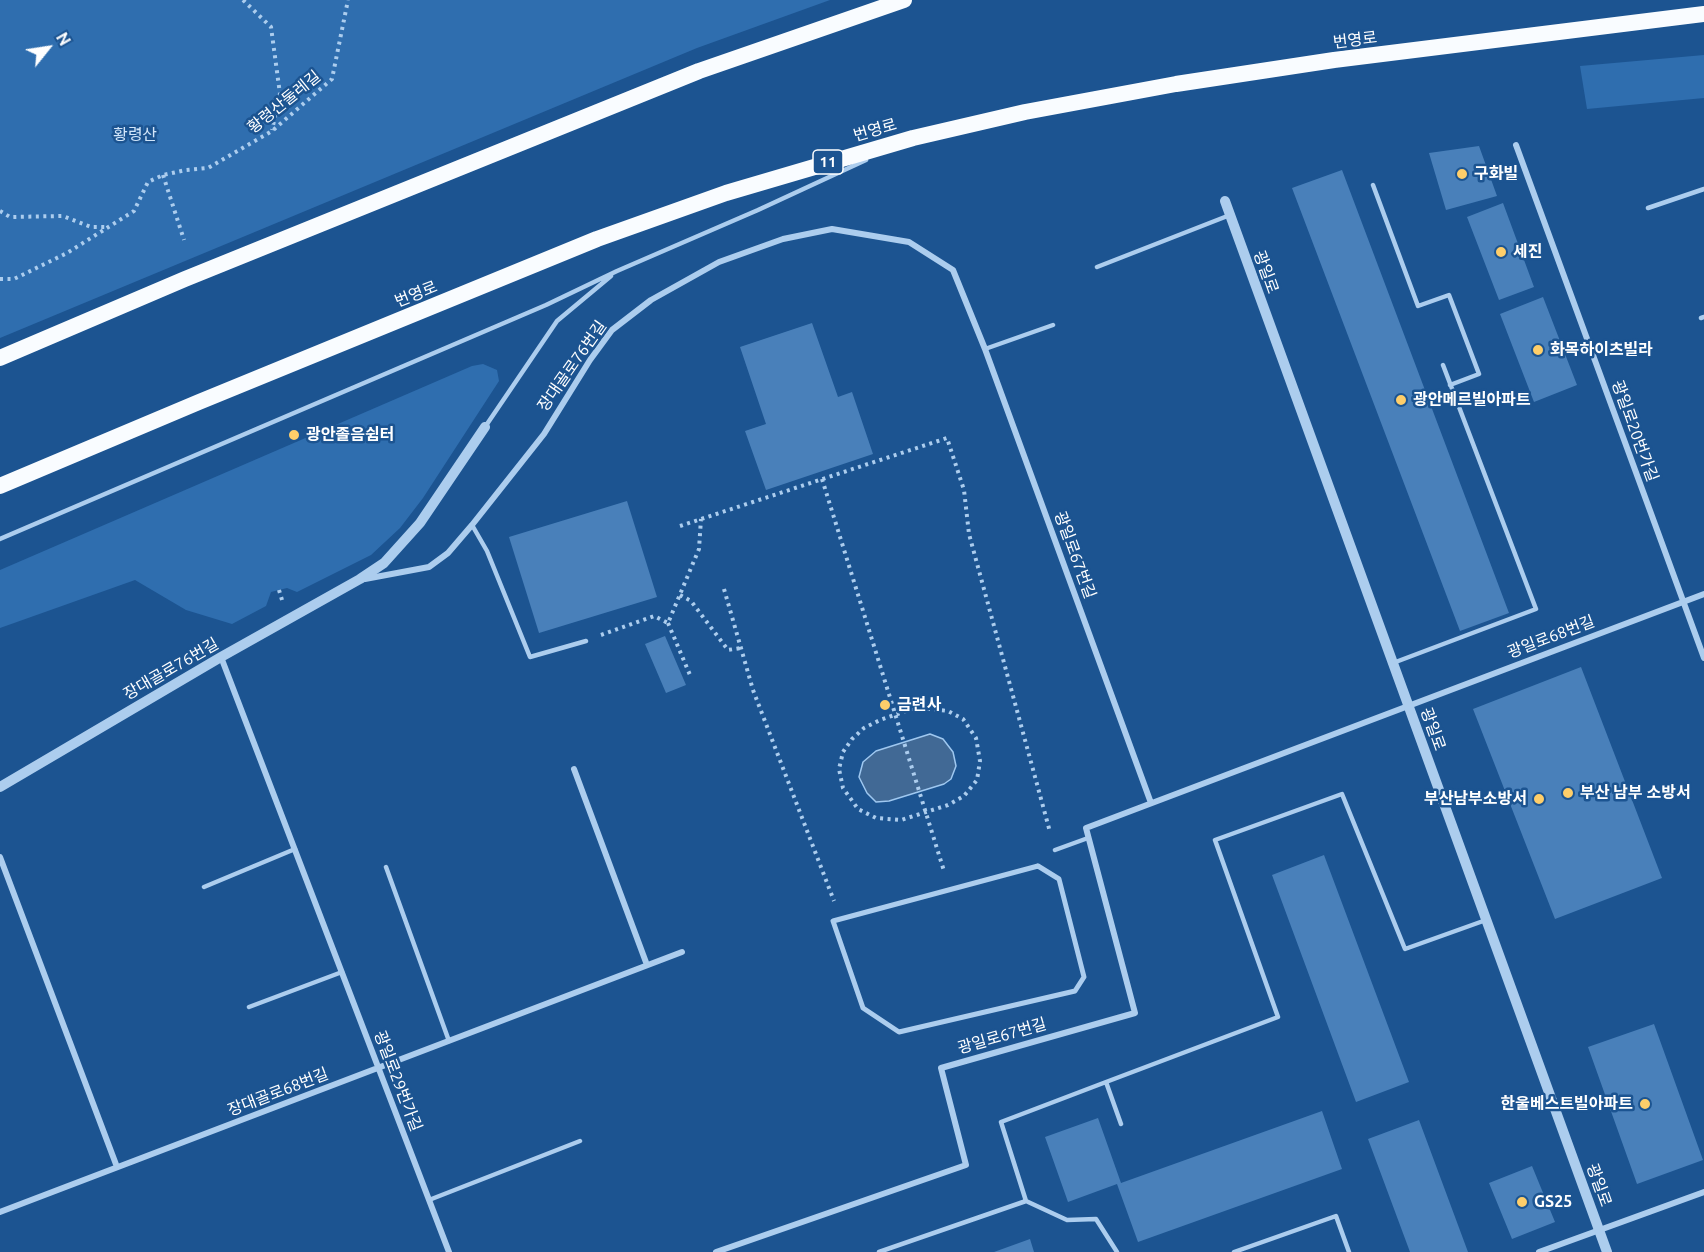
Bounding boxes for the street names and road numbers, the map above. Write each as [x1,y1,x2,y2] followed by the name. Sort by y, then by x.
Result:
[1332,28,1378,52] street label: 번영로
[244,67,324,137] street label: 황령산둘레길
[851,115,899,145] street label: 번영로
[813,150,843,174] road number: 11
[1249,248,1283,296] street label: 광일로
[392,277,440,311] street label: 번영로
[534,317,610,415] street label: 장대골로76번길
[1608,378,1662,484] street label: 광일로20번가길
[1050,509,1100,601] street label: 광일로67번길
[1505,612,1597,662] street label: 광일로68번길
[120,634,222,704] street label: 장대골로76번길
[1416,705,1450,753] street label: 광일로
[955,1014,1049,1058] street label: 광일로67번길
[370,1028,426,1134] street label: 광일로29번가길
[225,1064,331,1120] street label: 장대골로68번길
[1582,1161,1616,1209] street label: 광일로

